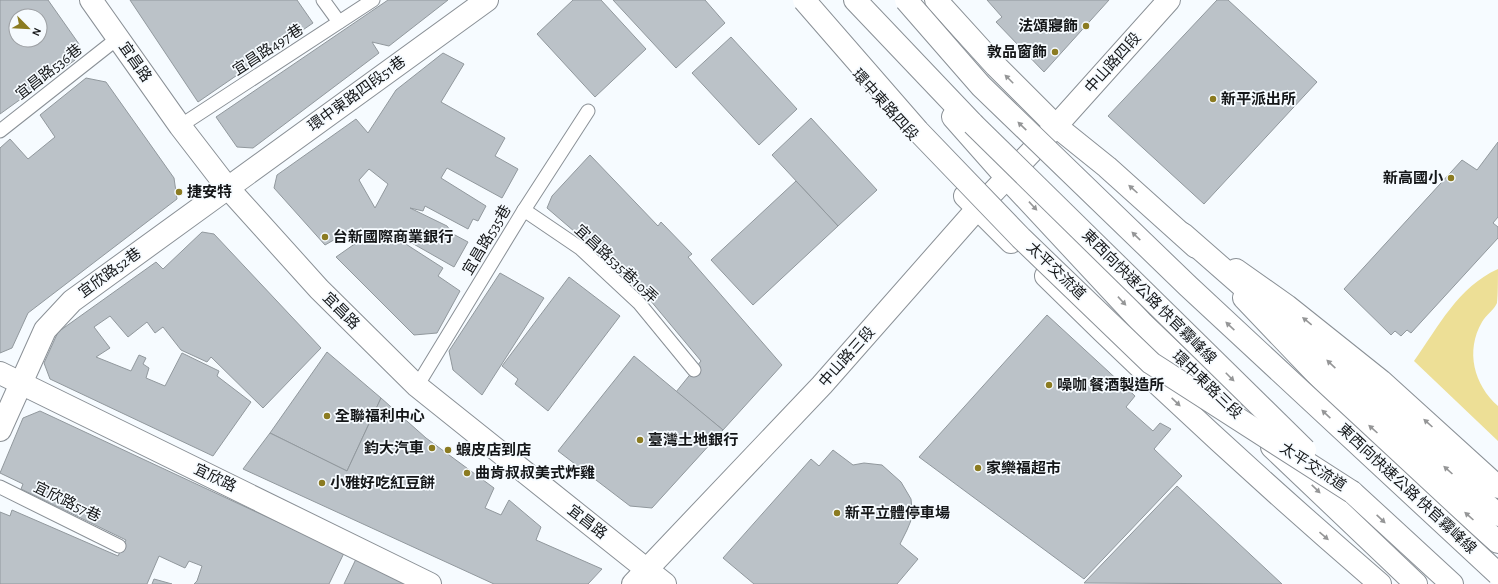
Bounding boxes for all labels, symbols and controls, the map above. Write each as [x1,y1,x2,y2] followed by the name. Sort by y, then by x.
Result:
[8,8,48,48] north arrow
[1018,18,1078,34] place label: 法頌寢飾
[230,21,306,78] street label: 宜昌路497巷
[1081,21,1091,31] marker: 法頌寢飾
[30,26,43,38] text: N
[1082,29,1144,96] street label: 中山路四段
[116,39,155,85] street label: 宜昌路
[12,41,85,102] street label: 宜昌路536巷
[987,43,1047,60] place label: 敦品窗飾
[1050,47,1060,57] marker: 敦品窗飾
[305,53,409,134] street label: 環中東路四段51巷
[849,66,921,143] street label: 環中東路四段
[1004,74,1014,83] one-way arrow
[1221,91,1296,107] place label: 新平派出所
[1208,94,1218,104] marker: 新平派出所
[1017,121,1027,131] one-way arrow
[1383,170,1444,186] place label: 新高國小
[1446,173,1456,183] marker: 新高國小
[187,183,232,200] place label: 捷安特
[1128,185,1137,194] one-way arrow
[174,187,184,197] marker: 捷安特
[1028,201,1038,211] one-way arrow
[459,202,514,278] street label: 宜昌路535巷
[572,221,661,306] street label: 宜昌路535巷10弄
[1079,226,1220,367] street label: 東西向快速公路 快官霧峰線
[333,228,453,245] place label: 台新國際商業銀行
[1131,231,1141,241] one-way arrow
[320,232,330,242] marker: 台新國際商業銀行
[1024,239,1089,302] street label: 太平交流道
[75,245,144,301] street label: 宜欣路52巷
[320,289,363,332] street label: 宜昌路
[1117,296,1126,306] one-way arrow
[1301,317,1312,326] one-way arrow
[1225,321,1235,330] one-way arrow
[816,323,878,390] street label: 中山路三段
[1169,348,1245,422] street label: 環中東路三段
[1326,359,1336,368] one-way arrow
[1225,372,1235,382] one-way arrow
[1057,376,1164,393] place label: 噪咖 餐酒製造所
[1044,380,1054,390] marker: 噪咖 餐酒製造所
[1171,397,1181,407] one-way arrow
[335,408,425,424] place label: 全聯福利中心
[1321,410,1330,419] one-way arrow
[322,411,332,421] marker: 全聯福利中心
[1423,419,1432,428] one-way arrow
[1335,420,1480,557] street label: 東西向快速公路 快官霧峰線
[1368,424,1378,434] one-way arrow
[648,432,738,448] place label: 臺灣土地銀行
[635,435,645,445] marker: 臺灣土地銀行
[1277,439,1349,494] street label: 太平交流道
[364,440,424,456] place label: 鈞大汽車
[456,442,531,458] place label: 蝦皮店到店
[427,443,437,453] marker: 鈞大汽車
[443,445,453,455] marker: 蝦皮店到店
[191,460,239,495] street label: 宜欣路
[986,460,1061,476] place label: 家樂福超市
[973,463,983,473] marker: 家樂福超市
[475,464,595,481] place label: 曲肯叔叔美式炸雞
[1443,465,1453,475] one-way arrow
[462,468,472,478] marker: 曲肯叔叔美式炸雞
[330,474,435,491] place label: 小雅好吃紅豆餅
[31,478,103,525] street label: 宜欣路57巷
[317,478,327,488] marker: 小雅好吃紅豆餅
[1311,484,1321,493] one-way arrow
[565,501,610,542] street label: 宜昌路
[845,505,950,521] place label: 新平立體停車場
[832,508,842,518] marker: 新平立體停車場
[1464,512,1474,521] one-way arrow
[1376,514,1386,523] one-way arrow
[1320,531,1329,540] one-way arrow

